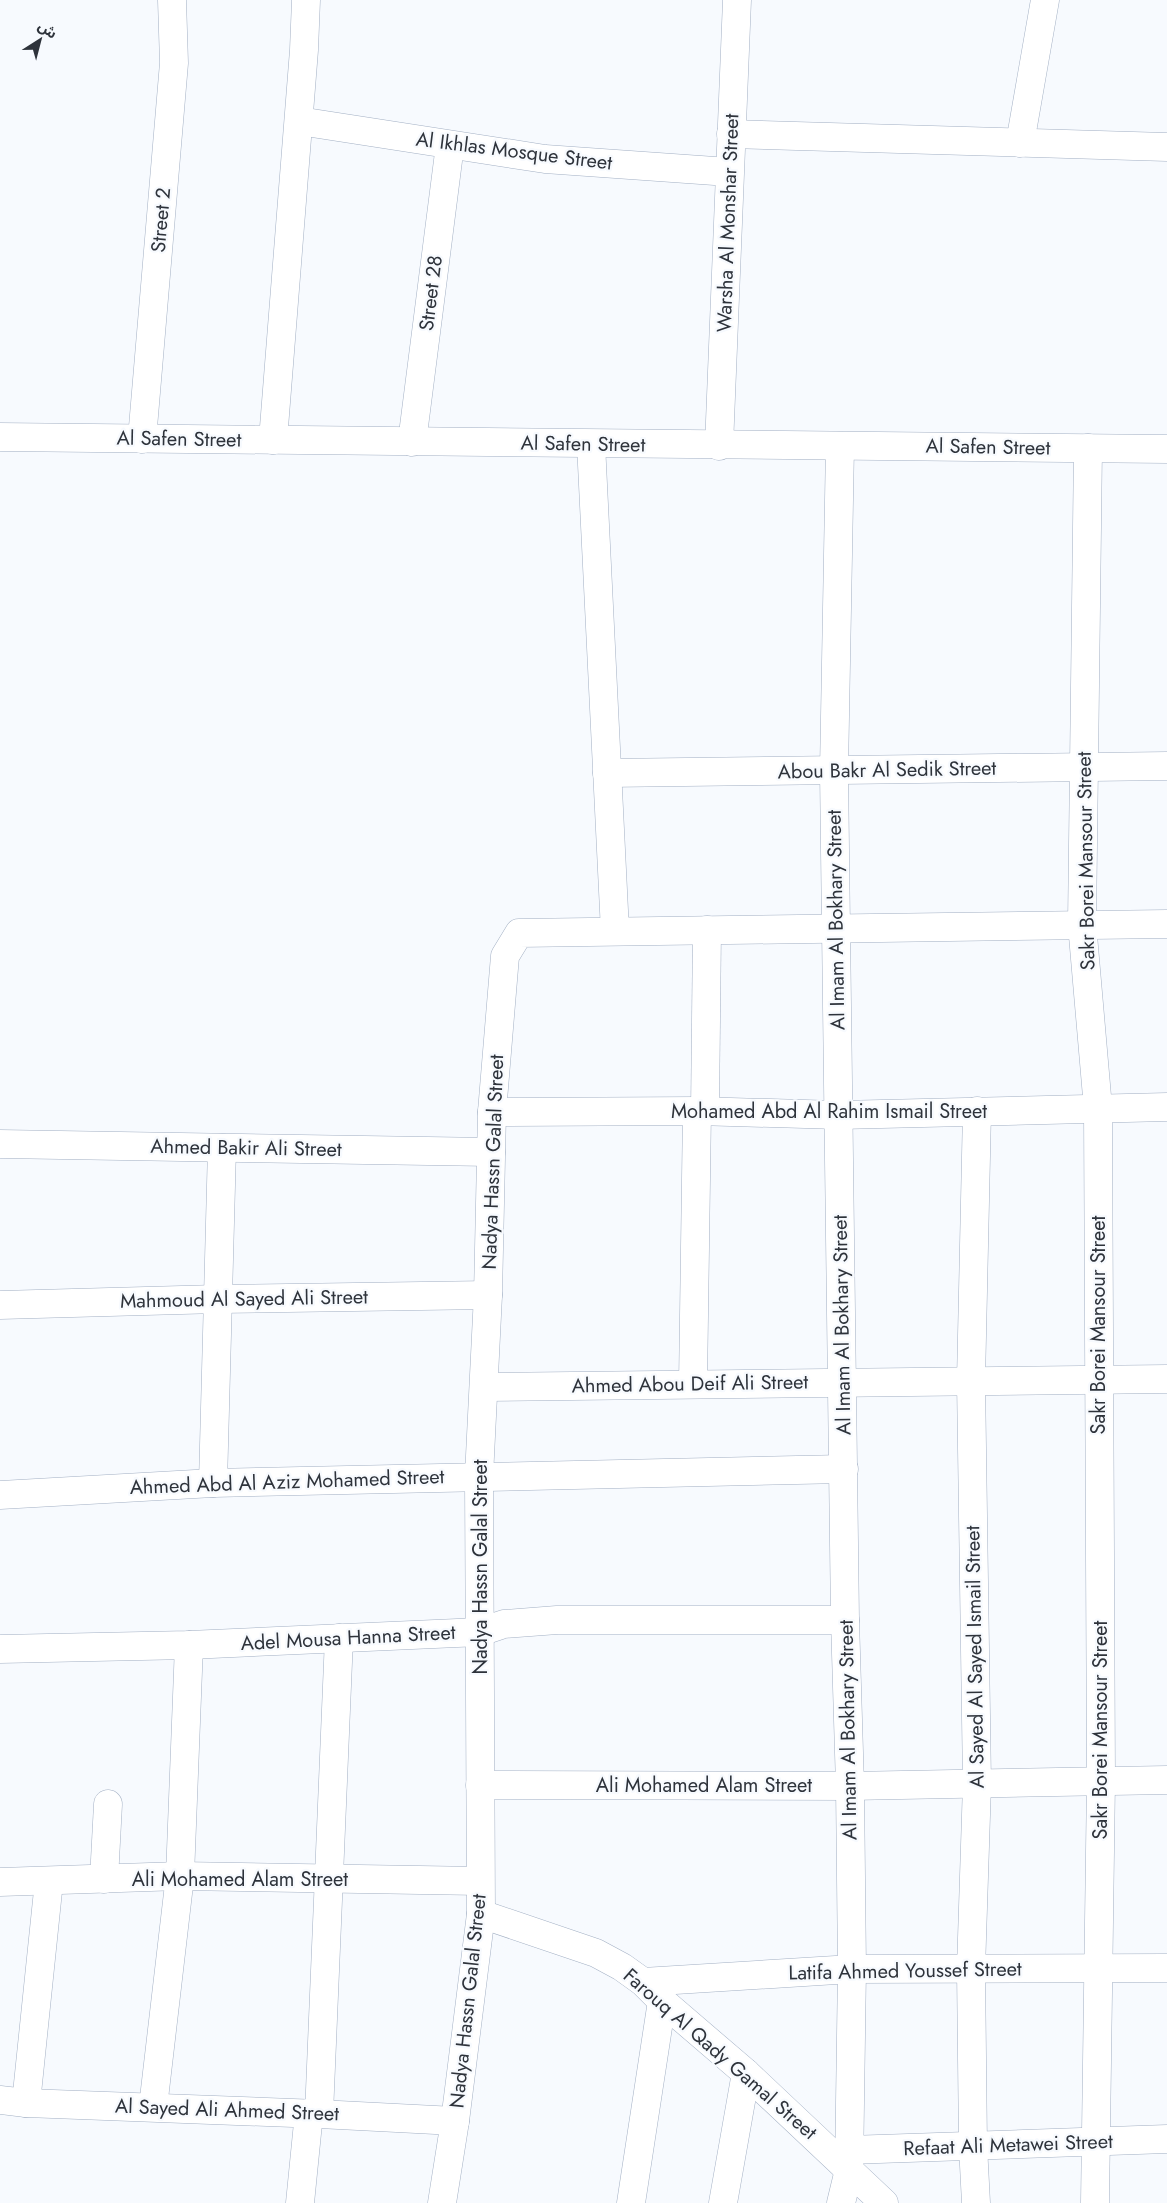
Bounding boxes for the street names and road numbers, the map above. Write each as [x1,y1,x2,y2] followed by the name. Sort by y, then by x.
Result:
[710,113,746,333] street label: Warsha Al Monshar Street
[414,125,614,177] street label: Al Ikhlas Mosque Street
[144,186,178,254] street label: Street 2
[412,254,450,332] street label: Street 28
[116,423,242,455] street label: Al Safen Street
[520,428,646,460] street label: Al Safen Street
[925,431,1051,463] street label: Al Safen Street
[1070,751,1102,971] street label: Sakr Borei Mansour Street
[777,754,997,786] street label: Abou Bakr Al Sedik Street
[820,809,852,1030] street label: Al Imam Al Bokhary Street
[475,1054,511,1270] street label: Nadya Hassn Galal Street
[671,1097,987,1126] street label: Mohamed Abd Al Rahim Ismail Street
[150,1132,342,1164] street label: Ahmed Bakir Ali Street
[826,1214,858,1435] street label: Al Imam Al Bokhary Street
[1084,1215,1113,1434] street label: Sakr Borei Mansour Street
[120,1282,368,1316] street label: Mahmoud Al Sayed Ali Street
[571,1367,809,1401] street label: Ahmed Abou Deif Ali Street
[466,1459,495,1675] street label: Nadya Hassn Galal Street
[129,1462,445,1502] street label: Ahmed Abd Al Aziz Mohamed Street
[958,1525,992,1789] street label: Al Sayed Al Sayed Ismail Street
[240,1618,456,1658] street label: Adel Mousa Hanna Street
[832,1619,864,1840] street label: Al Imam Al Bokhary Street
[1086,1620,1115,1839] street label: Sakr Borei Mansour Street
[596,1771,812,1800] street label: Ali Mohamed Alam Street
[132,1865,348,1894] street label: Ali Mohamed Alam Street
[442,1892,494,2109] street label: Nadya Hassn Galal Street
[788,1954,1022,1988] street label: Latifa Ahmed Youssef Street
[617,1962,823,2147] street label: Farouq Al Qady Gamal Street
[114,2092,340,2128] street label: Al Sayed Ali Ahmed Street
[903,2127,1113,2163] street label: Refaat Ali Metawei Street

